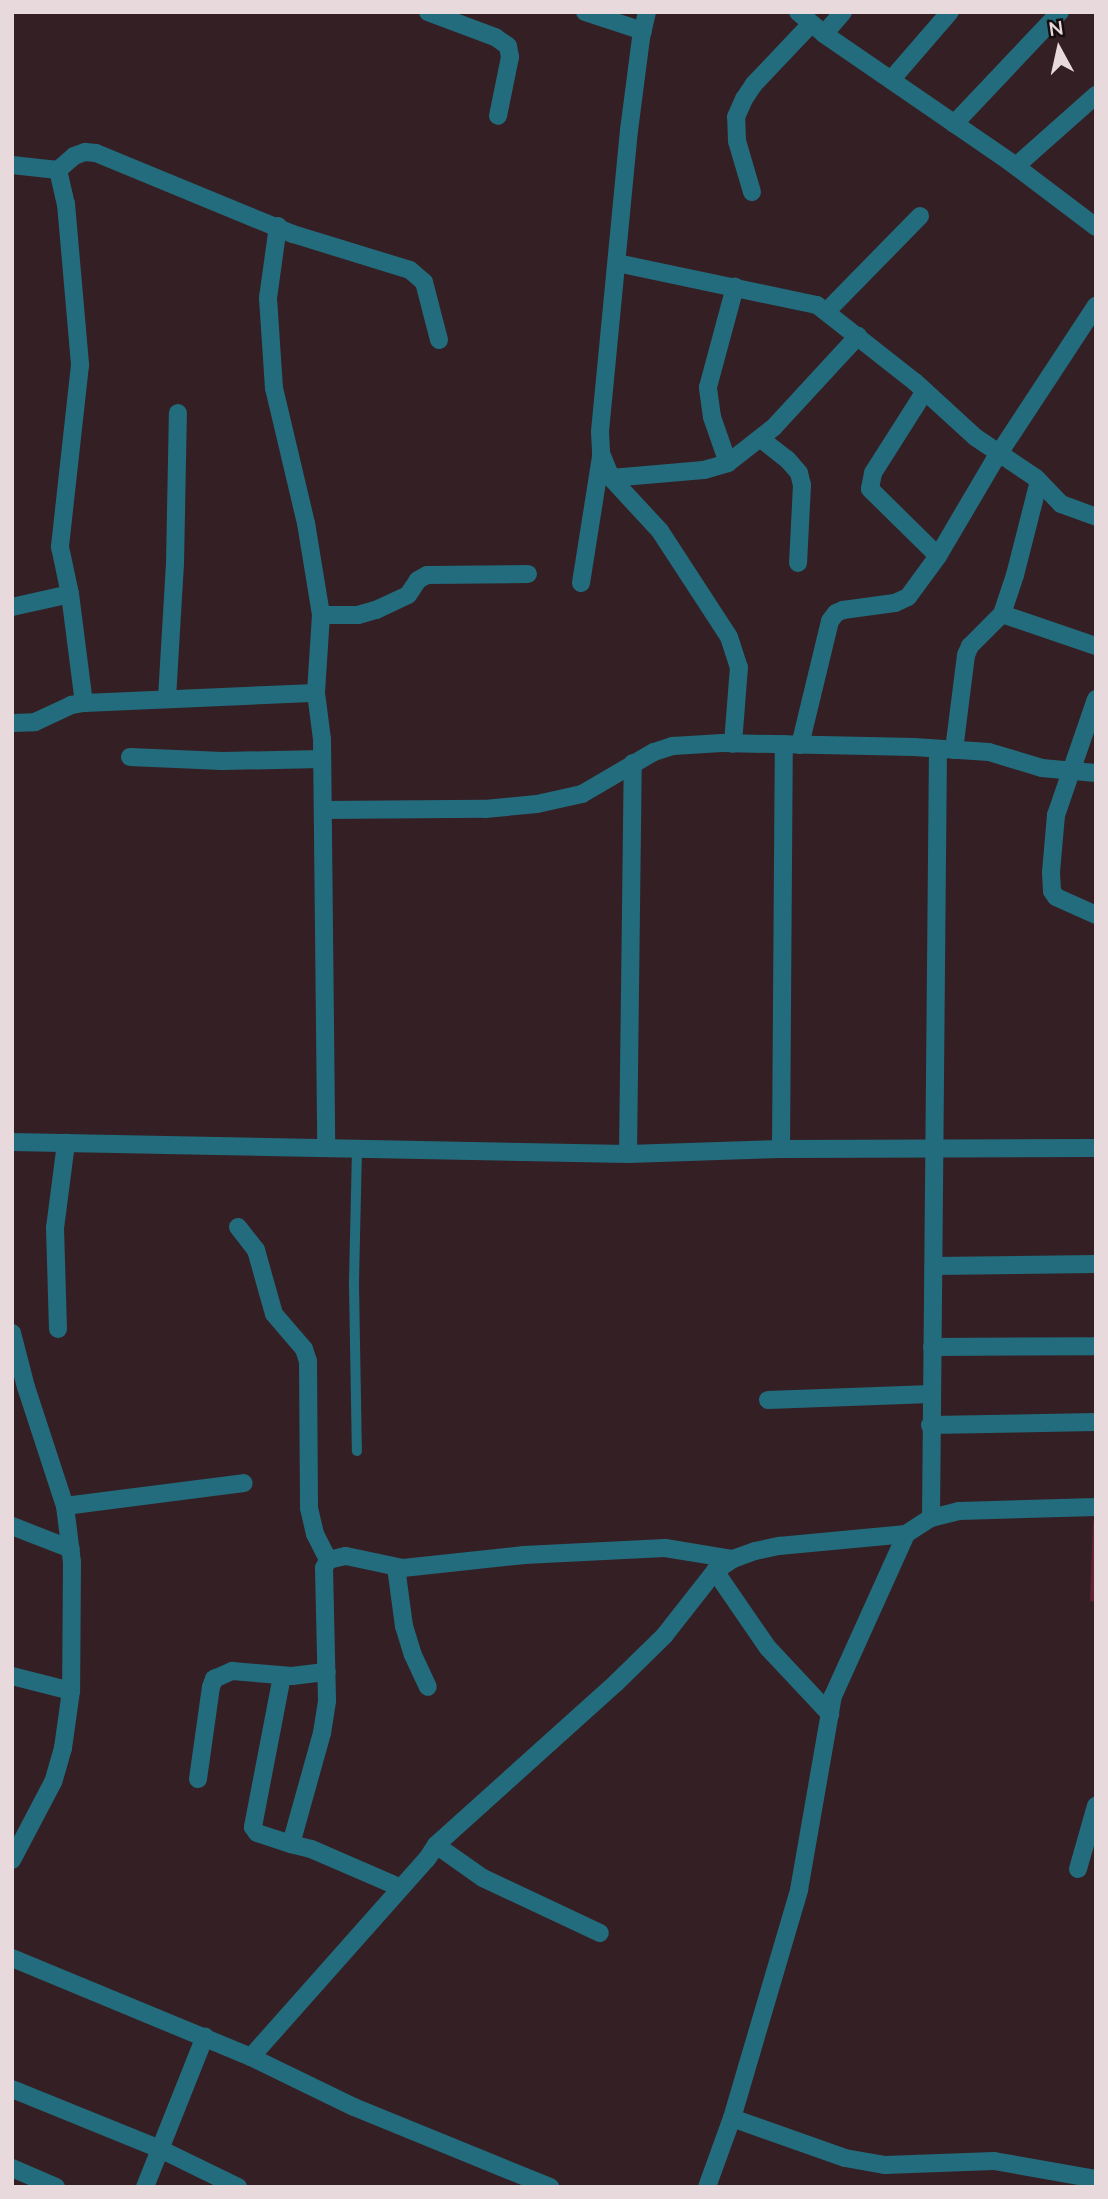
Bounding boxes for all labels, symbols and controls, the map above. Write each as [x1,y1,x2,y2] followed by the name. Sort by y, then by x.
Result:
[1024,14,1094,84] north arrow
[1047,15,1065,40] text: N

